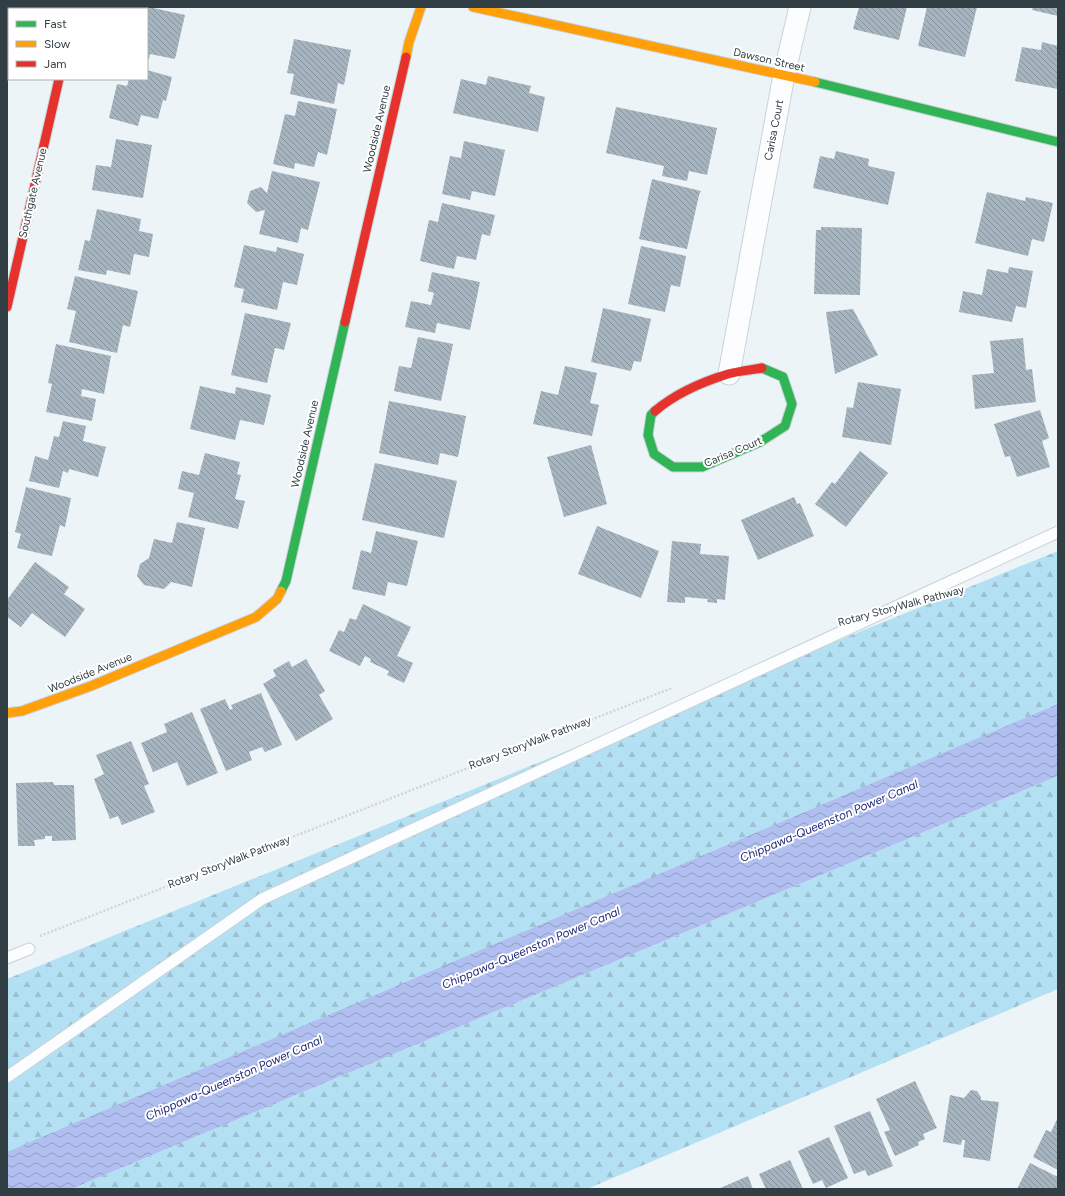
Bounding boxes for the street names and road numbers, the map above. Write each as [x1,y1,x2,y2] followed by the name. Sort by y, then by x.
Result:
[732,45,806,75] street label: Dawson Street
[361,84,393,174] street label: Woodside Avenue
[762,99,786,161] street label: Carisa Court
[16,147,50,239] street label: Southgate Avenue
[289,399,321,489] street label: Woodside Avenue
[702,434,764,470] street label: Carisa Court
[836,583,966,629] street label: Rotary StoryWalk Pathway
[46,650,134,696] street label: Woodside Avenue
[467,714,593,772] street label: Rotary StoryWalk Pathway
[166,833,292,891] street label: Rotary StoryWalk Pathway

